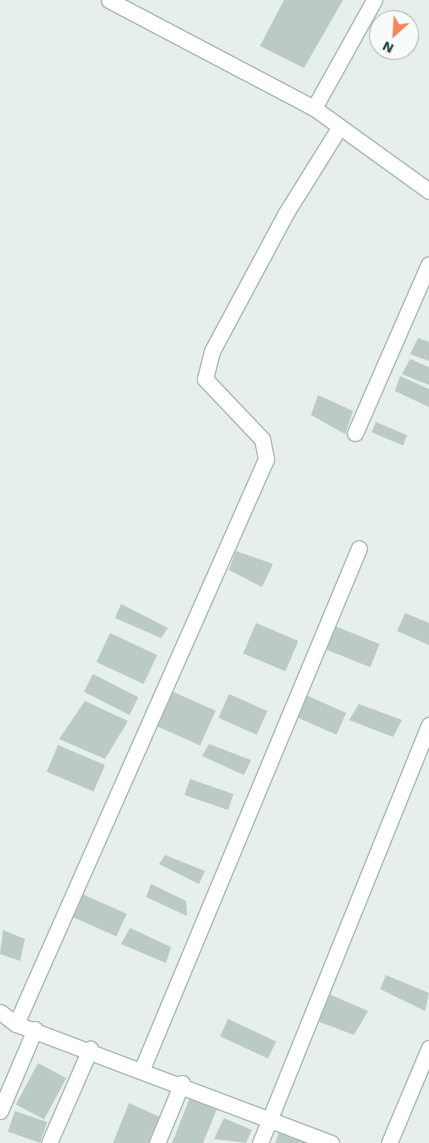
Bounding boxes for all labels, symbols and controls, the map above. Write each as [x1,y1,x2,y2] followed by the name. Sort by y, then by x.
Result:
[369,10,419,60] north arrow
[380,38,396,57] text: N

